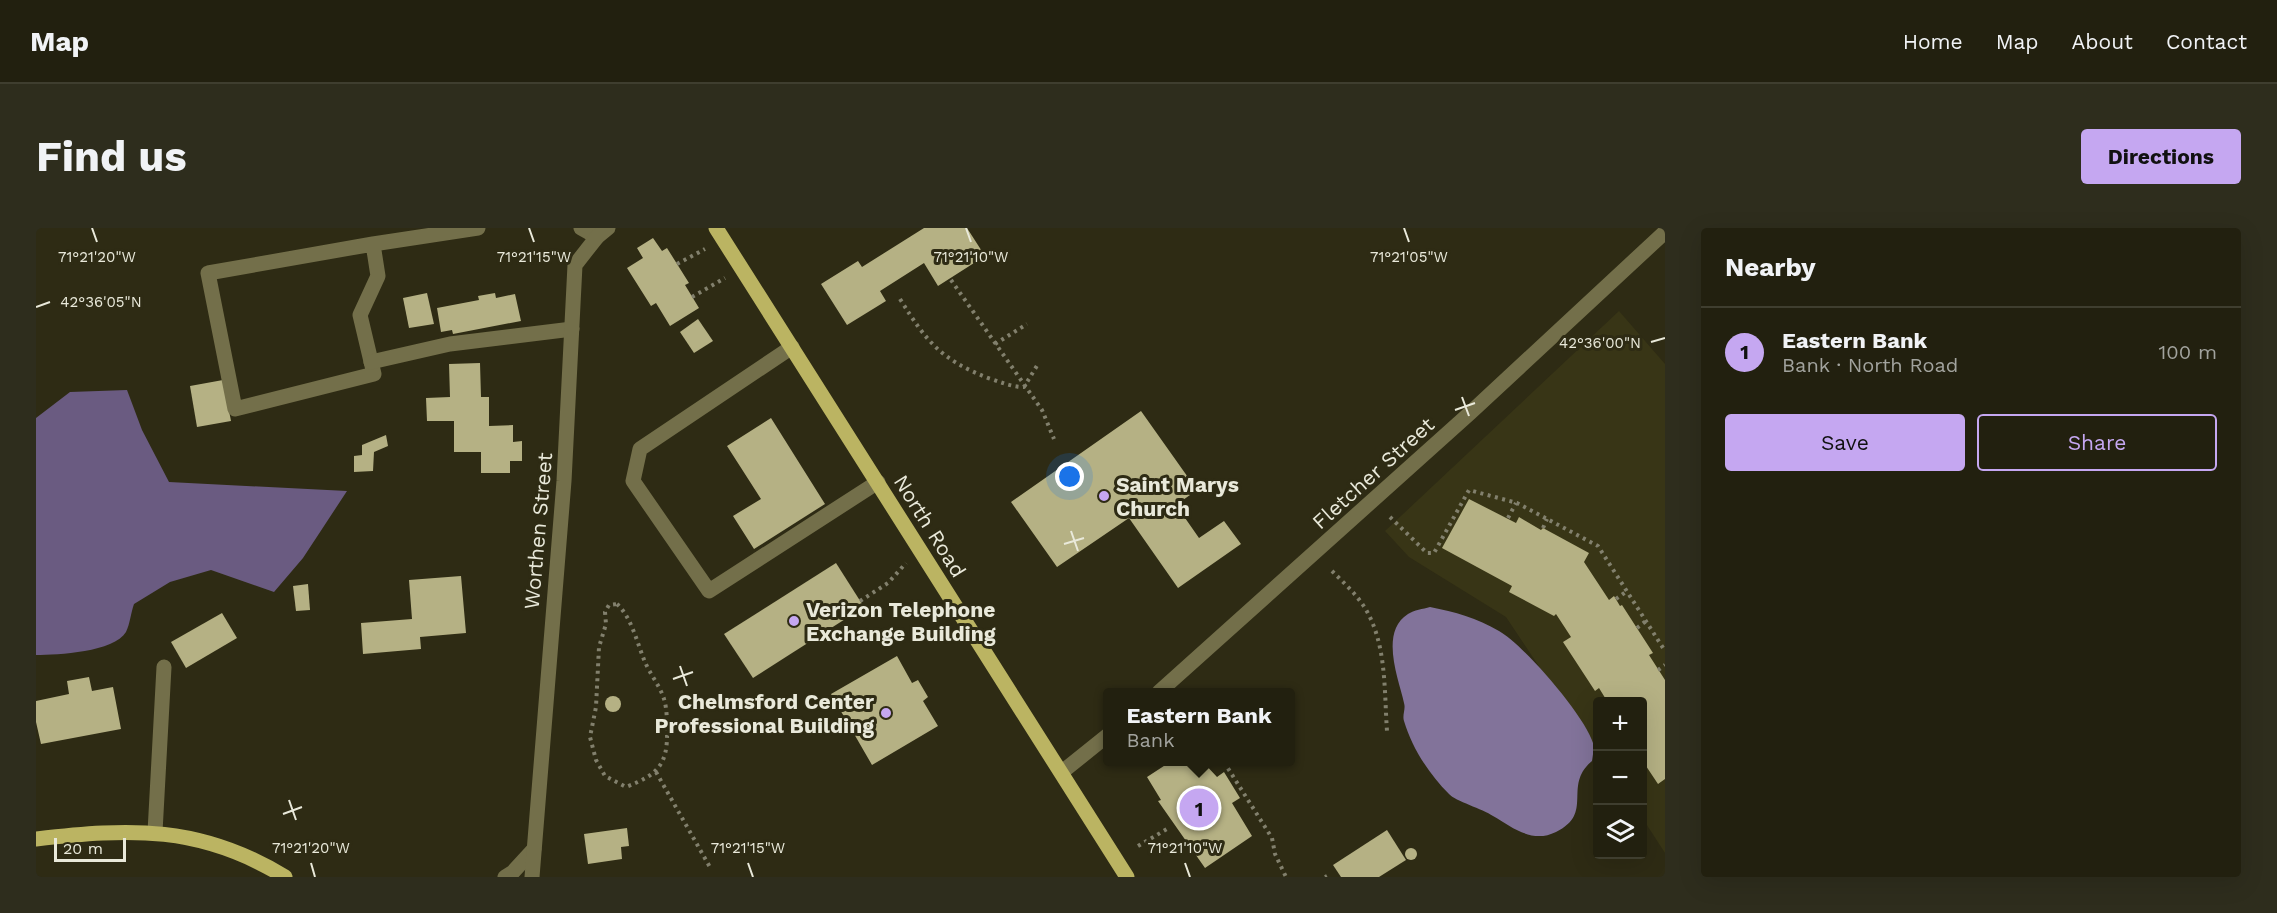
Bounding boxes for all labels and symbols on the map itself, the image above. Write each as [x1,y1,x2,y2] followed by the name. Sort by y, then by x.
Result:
[58,248,136,266] text: 71°21'20"W
[497,248,571,266] text: 71°21'15"W
[934,248,1008,266] text: 71°21'10"W
[1370,248,1448,266] text: 71°21'05"W
[60,293,142,311] text: 42°36'05"N
[1559,334,1641,352] text: 42°36'00"N
[1307,412,1439,534] street label: Fletcher Street
[519,451,557,610] street label: Worthen Street
[1055,462,1084,491] your location
[889,470,971,582] street label: North Road
[1116,472,1239,521] place label: Saint Marys Church
[1097,489,1111,503] marker: Saint Marys Church
[806,597,996,646] place label: Verizon Telephone Exchange Building
[787,614,801,628] marker: Verizon Telephone Exchange Building
[655,689,874,738] place label: Chelmsford Center Professional Building
[879,706,893,720] marker: Chelmsford Center Professional Building
[1180,786,1218,830] pin: 1
[54,835,126,862] scale bar
[272,839,350,857] text: 71°21'20"W
[711,839,785,857] text: 71°21'15"W
[1148,839,1222,857] text: 71°21'10"W

